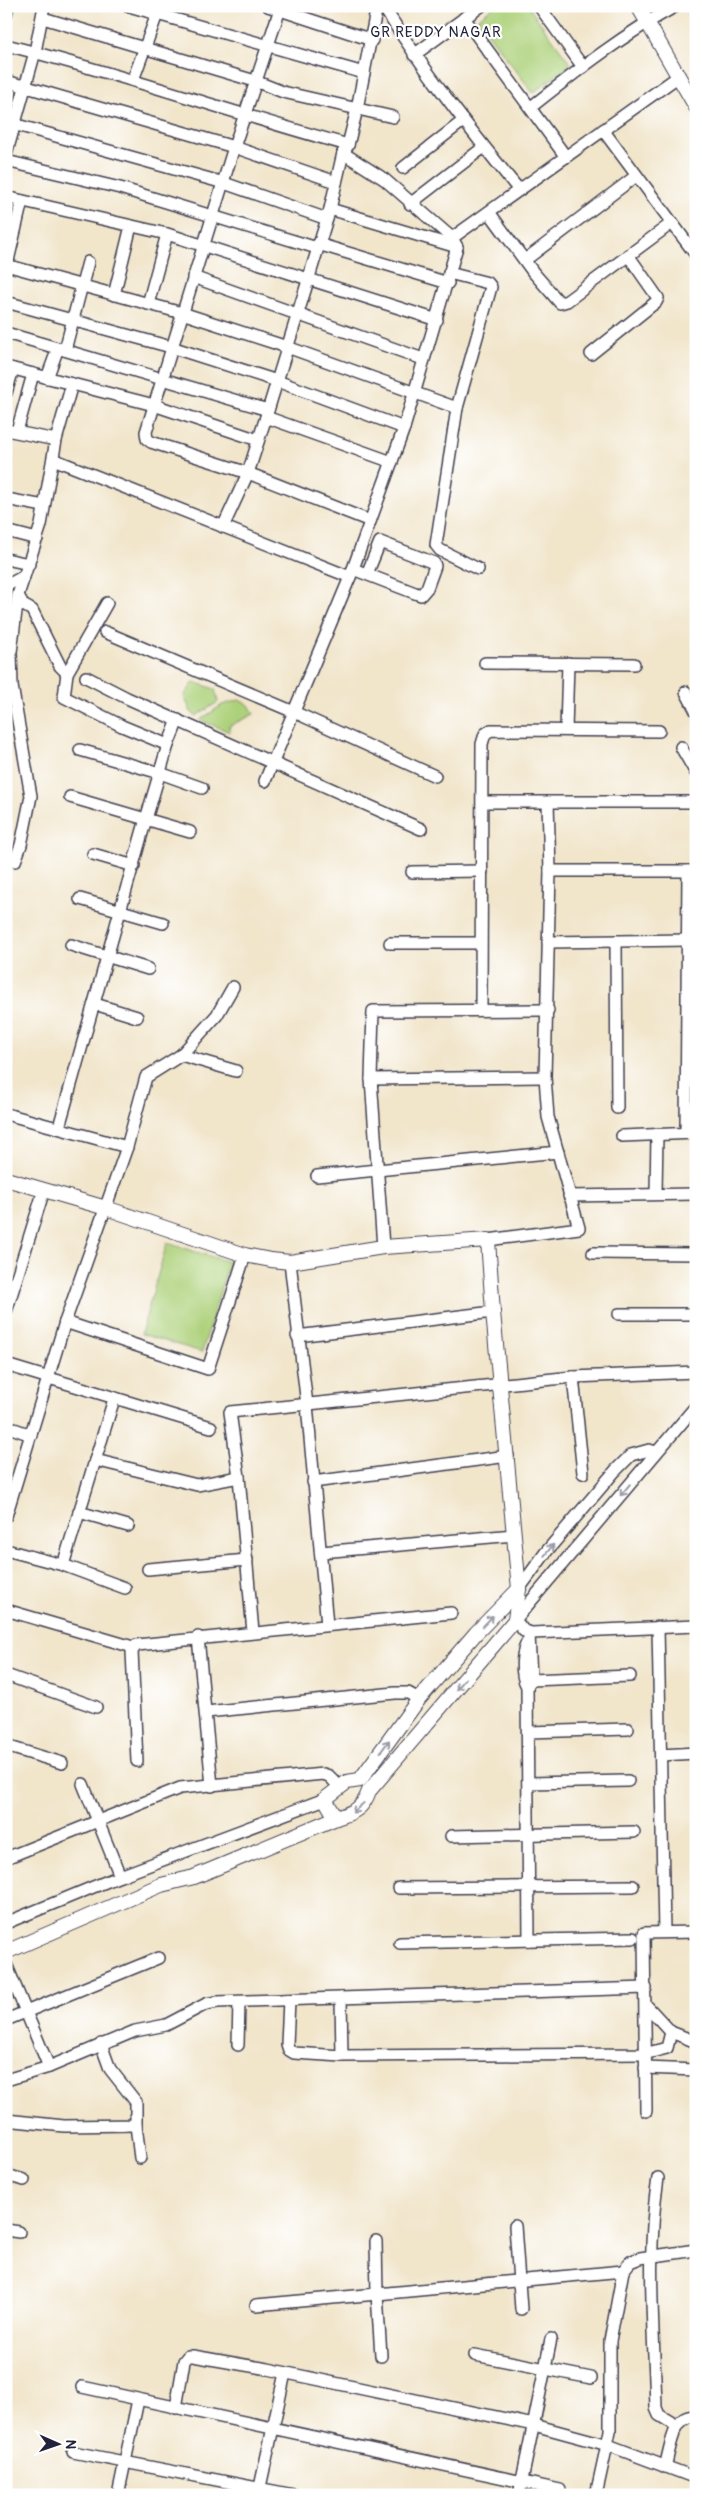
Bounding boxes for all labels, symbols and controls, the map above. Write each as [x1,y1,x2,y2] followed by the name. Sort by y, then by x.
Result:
[370,23,502,42] district label: GR REDDY NAGAR
[619,1483,630,1496] one-way arrow
[543,1544,554,1557] one-way arrow
[482,1614,494,1627] one-way arrow
[455,1677,466,1690] one-way arrow
[380,1739,390,1753] one-way arrow
[351,1803,364,1814] one-way arrow
[32,2418,82,2468] north arrow
[62,2439,79,2449] text: N

